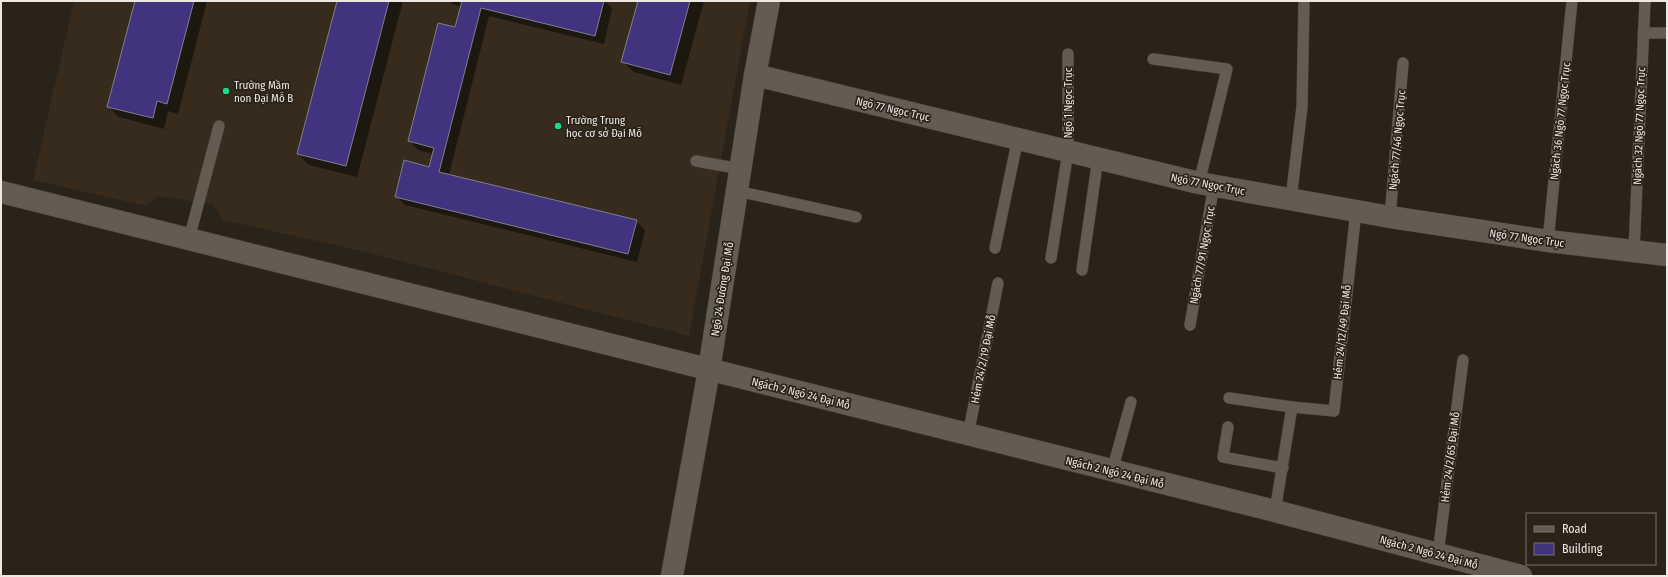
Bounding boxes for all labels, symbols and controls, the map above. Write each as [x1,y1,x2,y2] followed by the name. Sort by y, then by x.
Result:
[1548,61,1573,181] street label: Ngách 36 Ngõ 77 Ngọc Trục
[1062,67,1075,138] street label: Ngõ 1 Ngọc Trục
[1631,67,1648,185] street label: Ngách 32 Ngõ 77 Ngọc Trục
[234,79,293,105] place label: Trường Mầm non Đại Mỗ B
[221,86,231,96] marker: Trường Mầm non Đại Mỗ B
[1387,89,1408,191] street label: Ngách 77/46 Ngọc Trục
[855,95,931,124] street label: Ngõ 77 Ngọc Trục
[566,114,642,140] place label: Trường Trung học cơ sở Đại Mỗ
[553,121,563,131] marker: Trường Trung học cơ sở Đại Mỗ
[1170,171,1246,198] street label: Ngõ 77 Ngọc Trục
[1187,205,1218,305] street label: Ngách 77/91 Ngọc Trục
[1489,227,1565,250] street label: Ngõ 77 Ngọc Trục
[709,241,736,337] street label: Ngõ 24 Đường Đại Mỗ
[1331,284,1354,380] street label: Hẻm 24/12/49 Đại Mỗ
[969,314,998,404] street label: Hẻm 24/2/19 Đại Mỗ
[750,375,852,412] street label: Ngách 2 Ngõ 24 Đại Mỗ
[1438,411,1463,503] street label: Hẻm 24/2/65 Đại Mỗ
[1064,454,1166,491] street label: Ngách 2 Ngõ 24 Đại Mỗ
[1526,513,1656,565] legend
[1562,522,1587,536] text: Road
[1378,533,1479,572] street label: Ngách 2 Ngõ 24 Đại Mỗ
[1562,542,1603,556] text: Building

